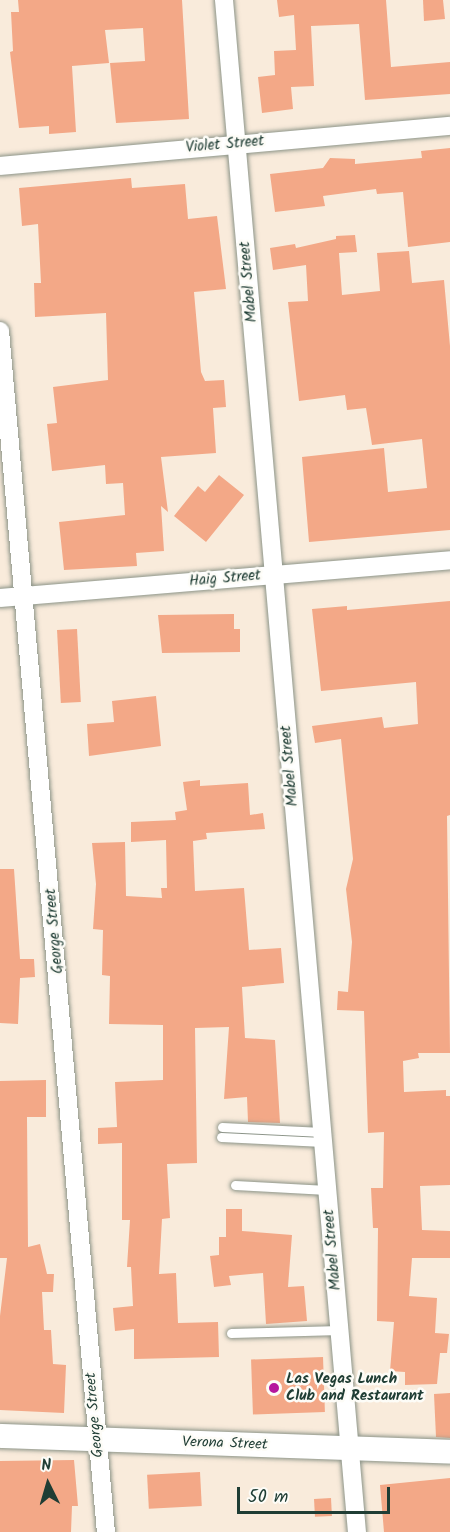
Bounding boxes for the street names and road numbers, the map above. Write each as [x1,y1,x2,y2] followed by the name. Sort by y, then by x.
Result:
[185,133,265,157] street label: Violet Street
[236,241,262,323] street label: Mabel Street
[188,567,262,591] street label: Haig Street
[277,725,303,807] street label: Mabel Street
[42,888,68,974] street label: George Street
[320,1209,346,1291] street label: Mabel Street
[82,1372,108,1458] street label: George Street
[182,1434,268,1454] street label: Verona Street

